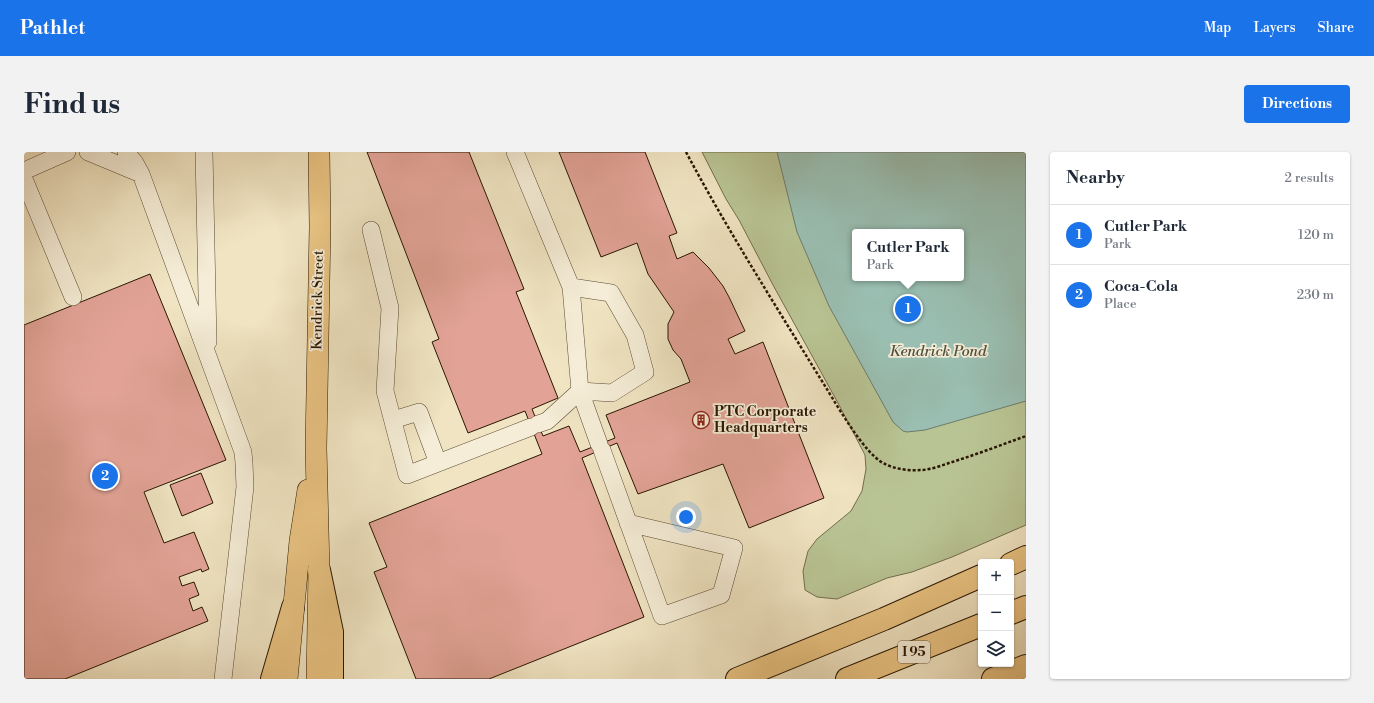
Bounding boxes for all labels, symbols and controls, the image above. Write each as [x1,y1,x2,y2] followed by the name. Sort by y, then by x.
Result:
[20,16,85,40] text: Pathlet
[1204,19,1231,37] text: Map
[1253,19,1296,37] text: Layers
[1318,19,1354,37] text: Share
[1244,85,1350,123] button: Directions
[24,87,120,122] text: Find us
[1066,167,1125,189] text: Nearby
[1285,170,1334,186] text: 2 results
[1104,217,1187,236] text: Cutler Park
[1076,227,1082,243] text: 1
[1298,227,1334,243] text: 120 m
[852,229,964,281] popup
[1104,236,1131,252] text: Park
[866,238,950,257] text: Cutler Park
[308,250,328,350] street label: Kendrick Street
[866,257,894,273] text: Park
[1104,277,1178,296] text: Coca-Cola
[1075,287,1083,303] text: 2
[1297,287,1334,303] text: 230 m
[895,294,921,324] pin: 1
[1104,296,1136,312] text: Place
[890,342,987,361] water label: Kendrick Pond
[714,403,817,437] place label: PTC Corporate Headquarters
[691,410,711,430] building icon: PTC Corporate Headquarters
[92,461,118,491] pin: 2
[676,507,696,527] your location
[978,559,1014,667] map controls
[978,559,1014,595] button: +
[978,595,1014,631] button: −
[978,631,1014,667] button: layers
[898,641,930,663] road number: I 95

